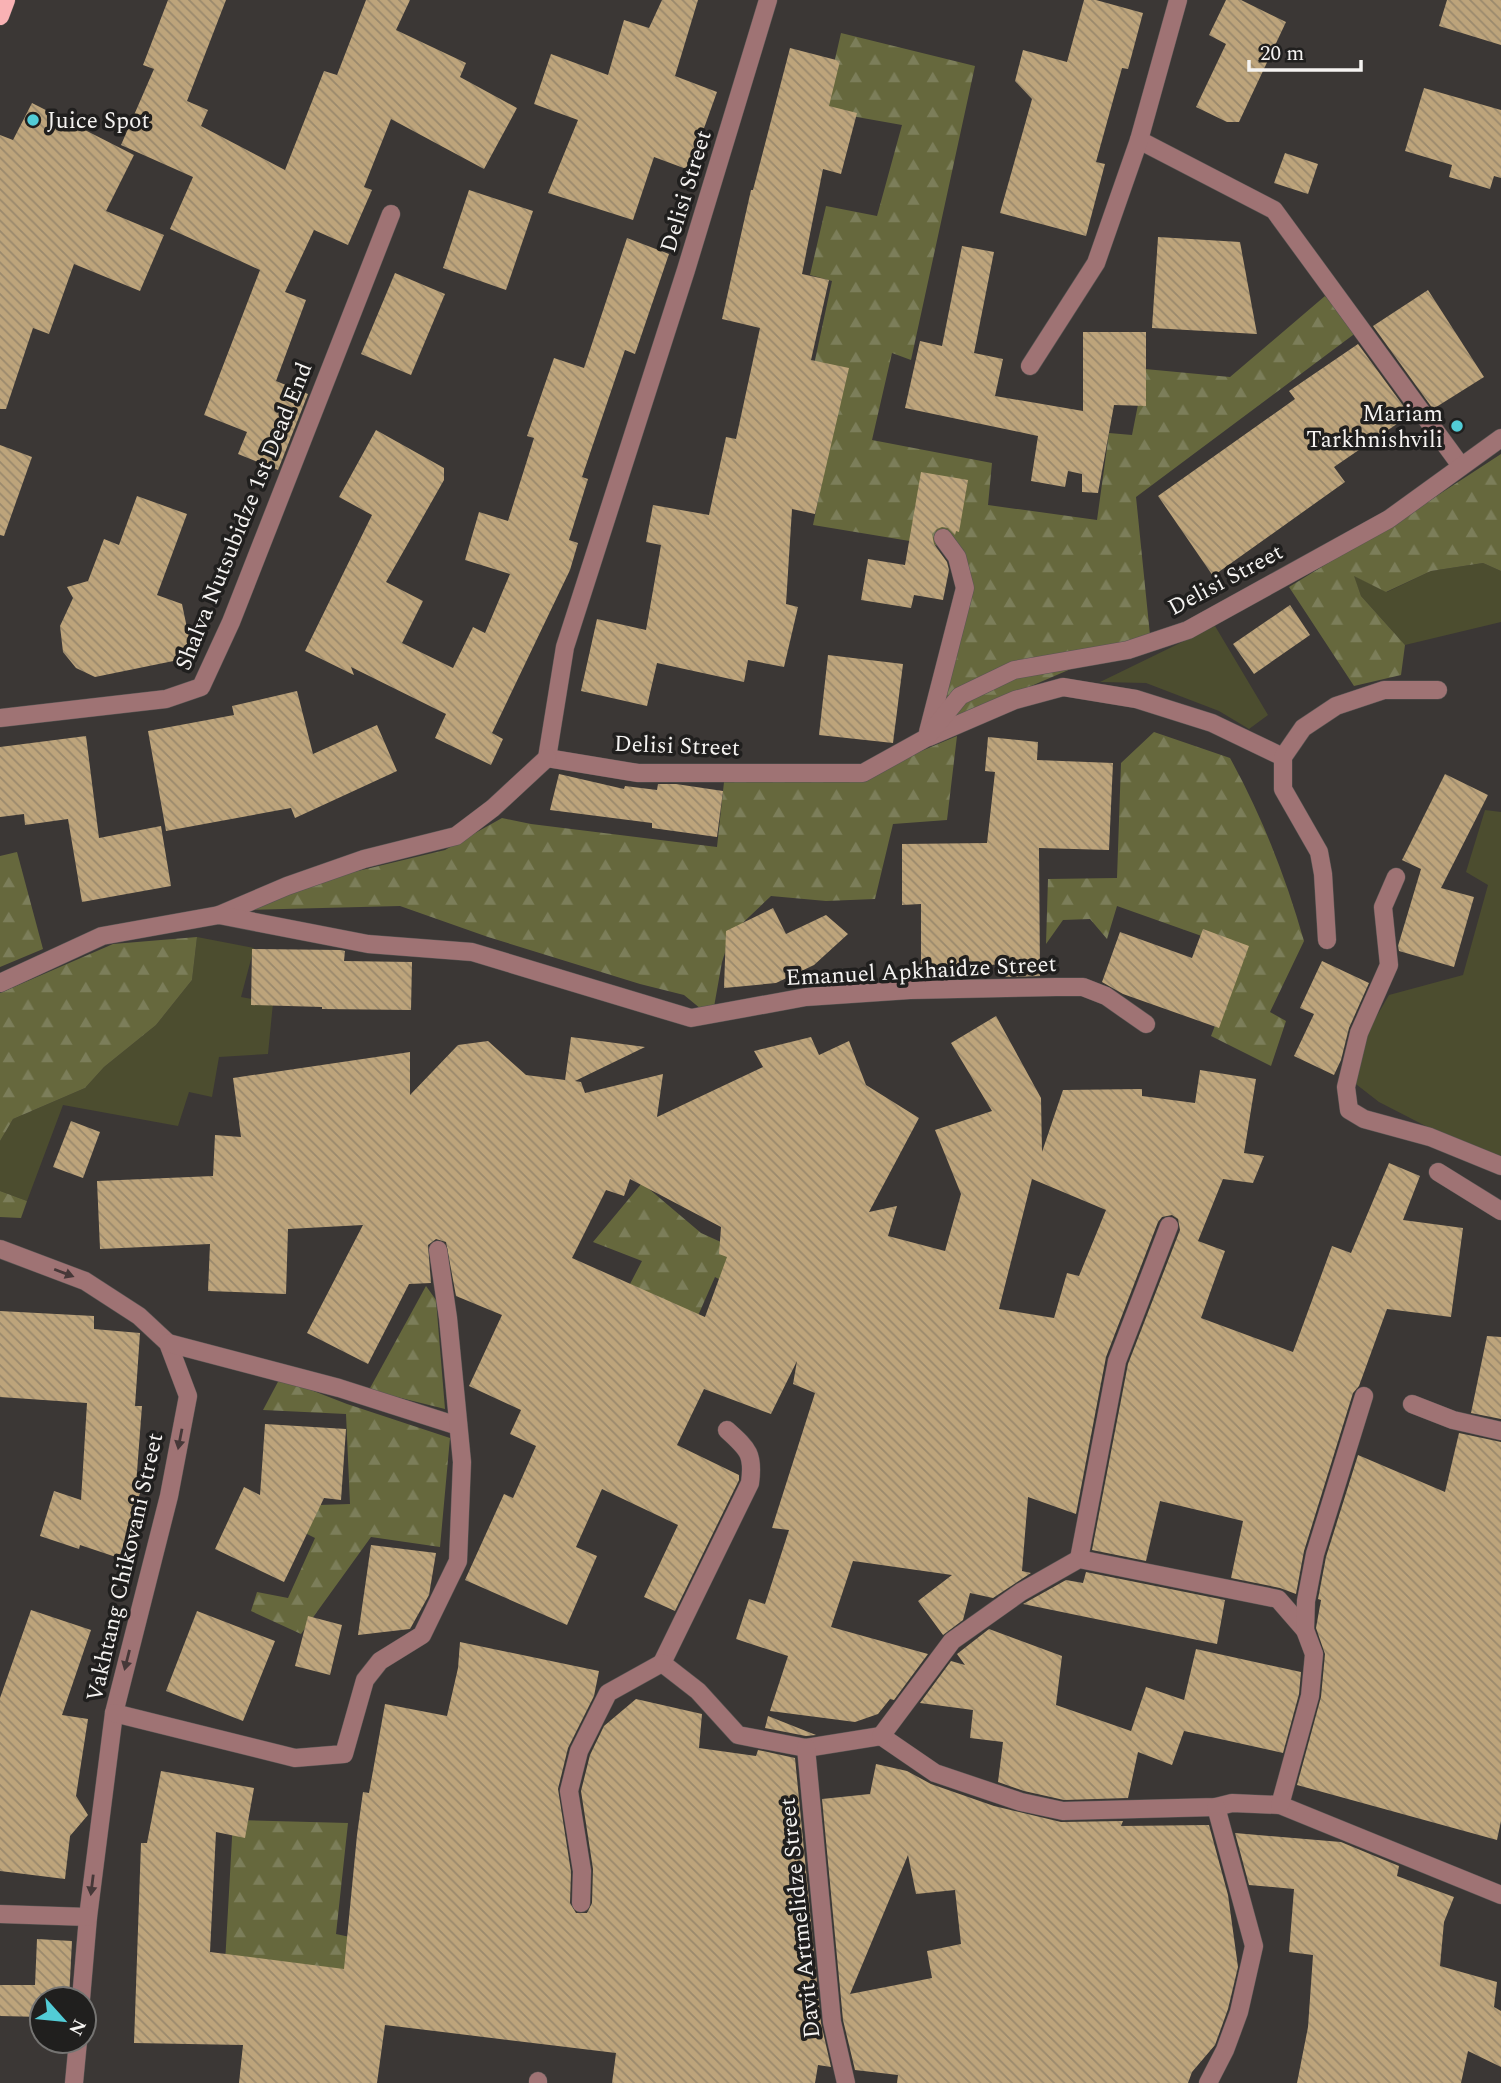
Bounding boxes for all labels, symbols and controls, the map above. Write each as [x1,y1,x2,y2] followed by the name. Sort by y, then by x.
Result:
[1249,28,1361,72] scale bar
[1260,38,1304,70] text: 20 m
[47,104,150,139] place label: Juice Spot
[25,112,41,128] marker: Juice Spot
[651,126,722,257] street label: Delisi Street
[166,357,322,676] street label: Shalva Nutsubidze 1st Dead End
[1306,397,1443,458] place label: Mariam Tarkhnishvili
[1449,418,1465,434] marker: Mariam Tarkhnishvili
[1162,535,1290,625] street label: Delisi Street
[613,727,741,766] street label: Delisi Street
[785,947,1058,996] street label: Emanuel Apkhaidze Street
[53,1267,74,1278] one-way arrow
[174,1428,185,1450] one-way arrow
[78,1430,173,1705] street label: Vakhtang Chikovani Street
[121,1650,132,1672] one-way arrow
[770,1796,831,2040] street label: Davit Artmelidze Street
[87,1874,98,1896] one-way arrow
[28,1985,98,2055] north arrow
[60,2014,93,2041] text: N

